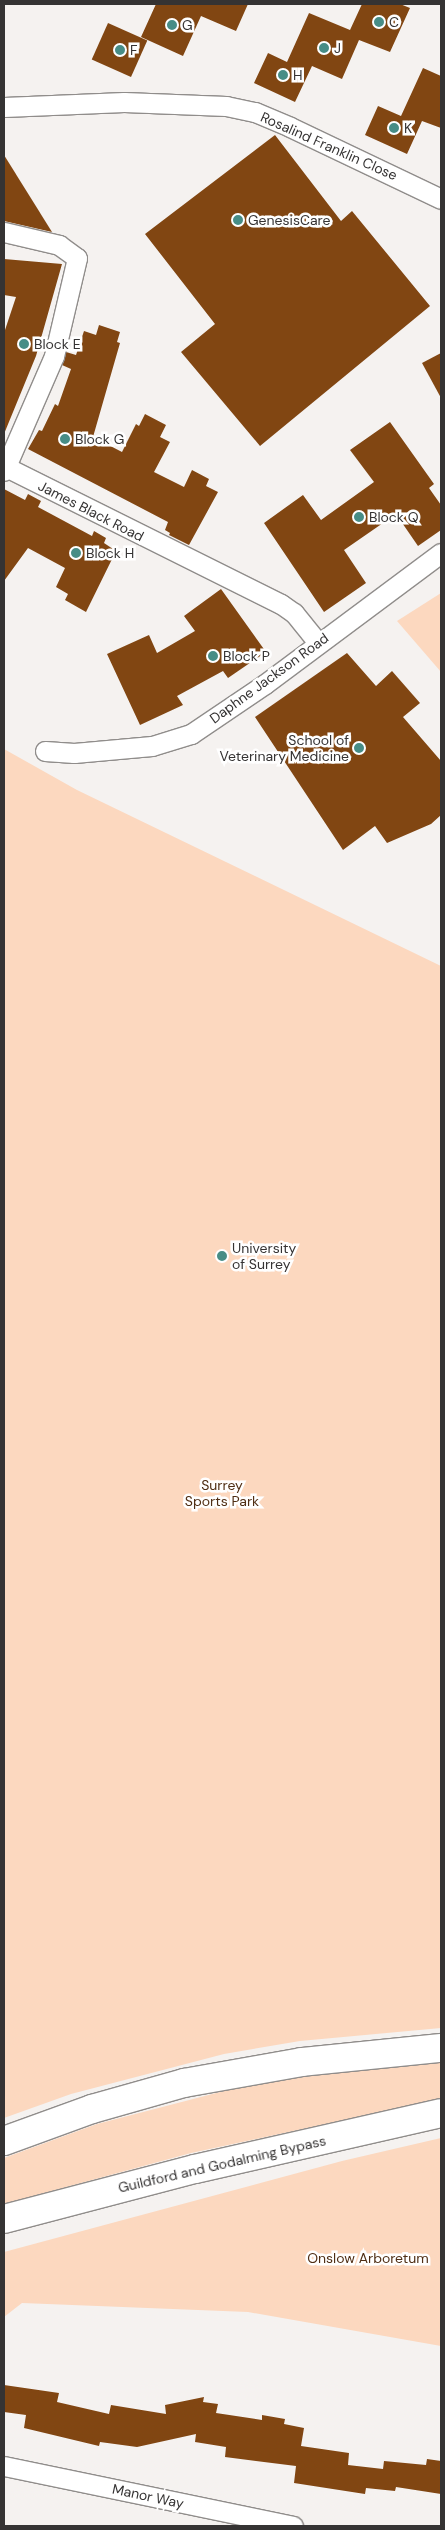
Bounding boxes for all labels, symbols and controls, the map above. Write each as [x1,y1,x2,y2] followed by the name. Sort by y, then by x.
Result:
[389,14,399,30] place label: C
[373,16,385,28] marker: C
[182,17,193,33] place label: G
[166,19,178,31] marker: G
[334,40,341,56] place label: J
[130,42,137,58] place label: F
[318,42,330,54] marker: J
[114,44,126,56] marker: F
[293,67,303,83] place label: H
[277,69,289,81] marker: H
[258,108,400,184] street label: Rosalind Franklin Close
[404,120,412,136] place label: K
[388,122,400,134] marker: K
[248,212,330,228] place label: GenesisCare
[232,214,244,226] marker: GenesisCare
[34,336,81,352] place label: Block E
[18,338,30,350] marker: Block E
[75,431,124,447] place label: Block G
[59,433,71,445] marker: Block G
[35,477,147,545] street label: James Black Road
[369,509,418,525] place label: Block Q
[353,511,365,523] marker: Block Q
[86,545,134,561] place label: Block H
[70,547,82,559] marker: Block H
[206,629,332,727] street label: Daphne Jackson Road
[223,648,270,664] place label: Block P
[207,650,219,662] marker: Block P
[219,732,349,764] place label: School of Veterinary Medicine
[353,742,365,754] marker: School of Veterinary Medicine
[232,1240,296,1272] place label: University of Surrey
[216,1250,228,1262] marker: University of Surrey
[185,1477,259,1510] park label: Surrey Sports Park
[116,2132,328,2196] street label: Guildford and Godalming Bypass
[307,2250,429,2266] park label: Onslow Arboretum
[111,2480,185,2512] street label: Manor Way

